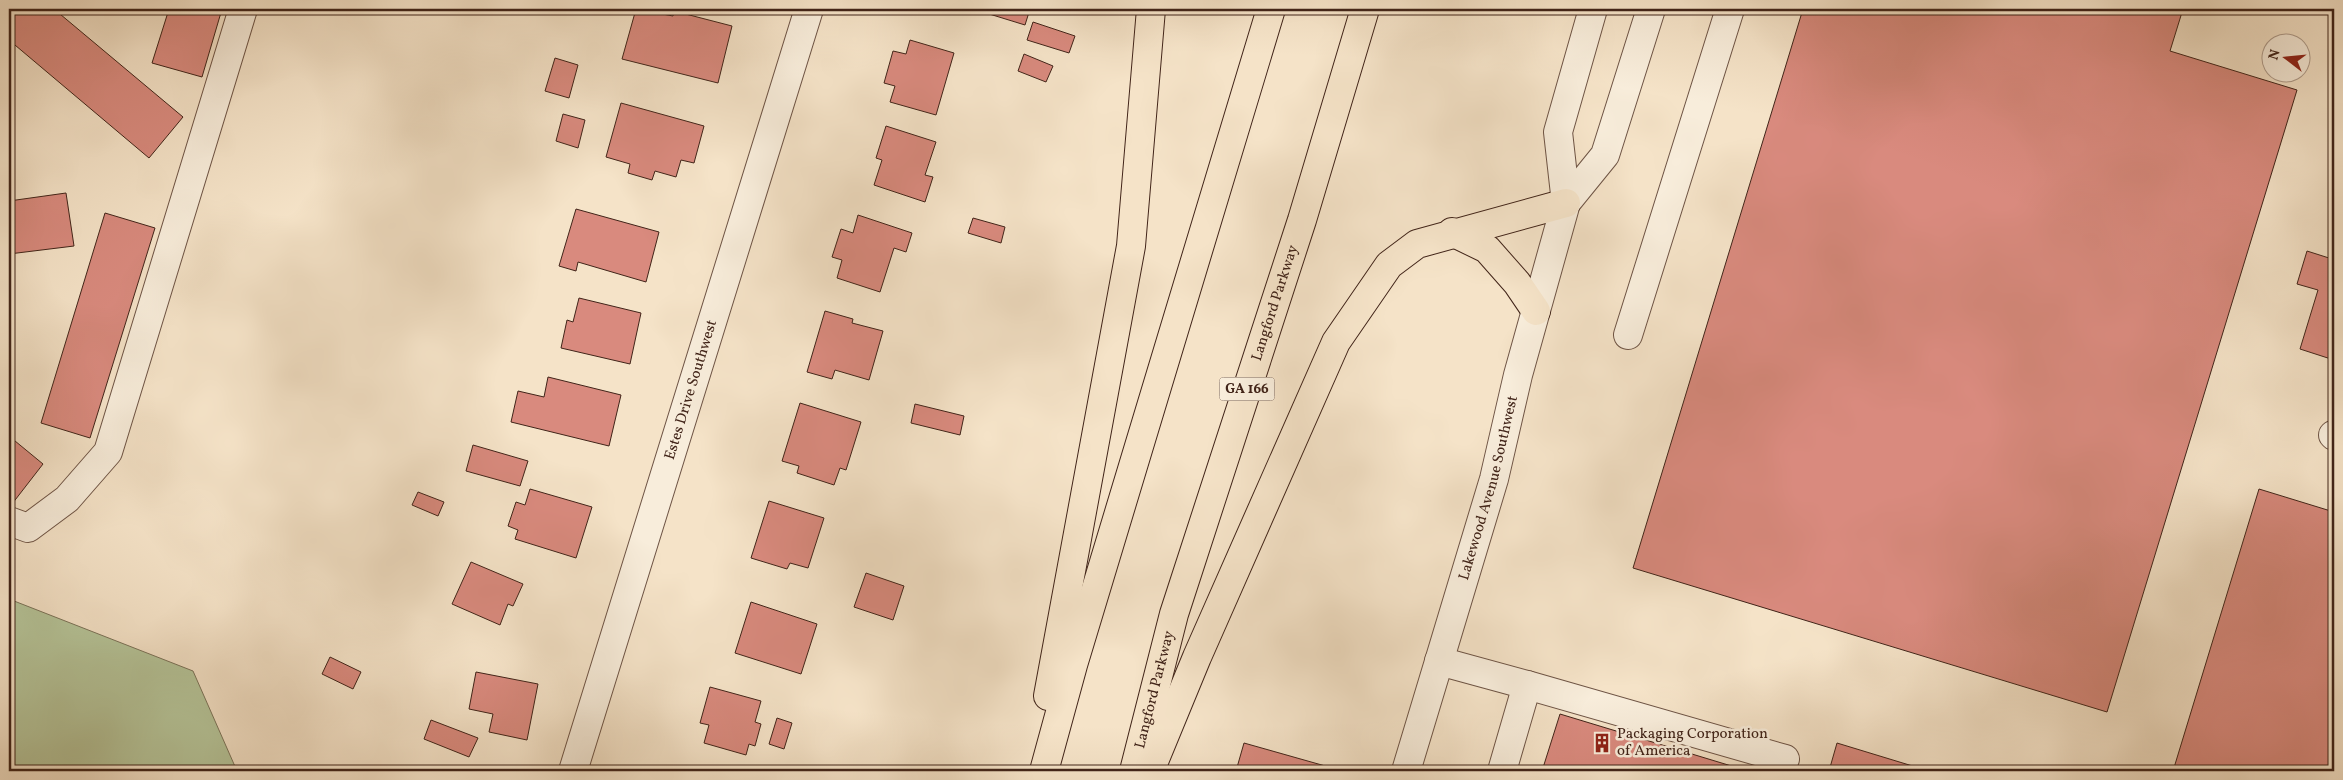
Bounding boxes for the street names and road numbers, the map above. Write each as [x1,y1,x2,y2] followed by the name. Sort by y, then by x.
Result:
[1246,242,1304,364] street label: Langford Parkway
[659,317,723,462] street label: Estes Drive Southwest
[1220,378,1274,400] road number: GA 166
[1454,394,1523,583] street label: Lakewood Avenue Southwest
[1130,628,1180,751] street label: Langford Parkway

